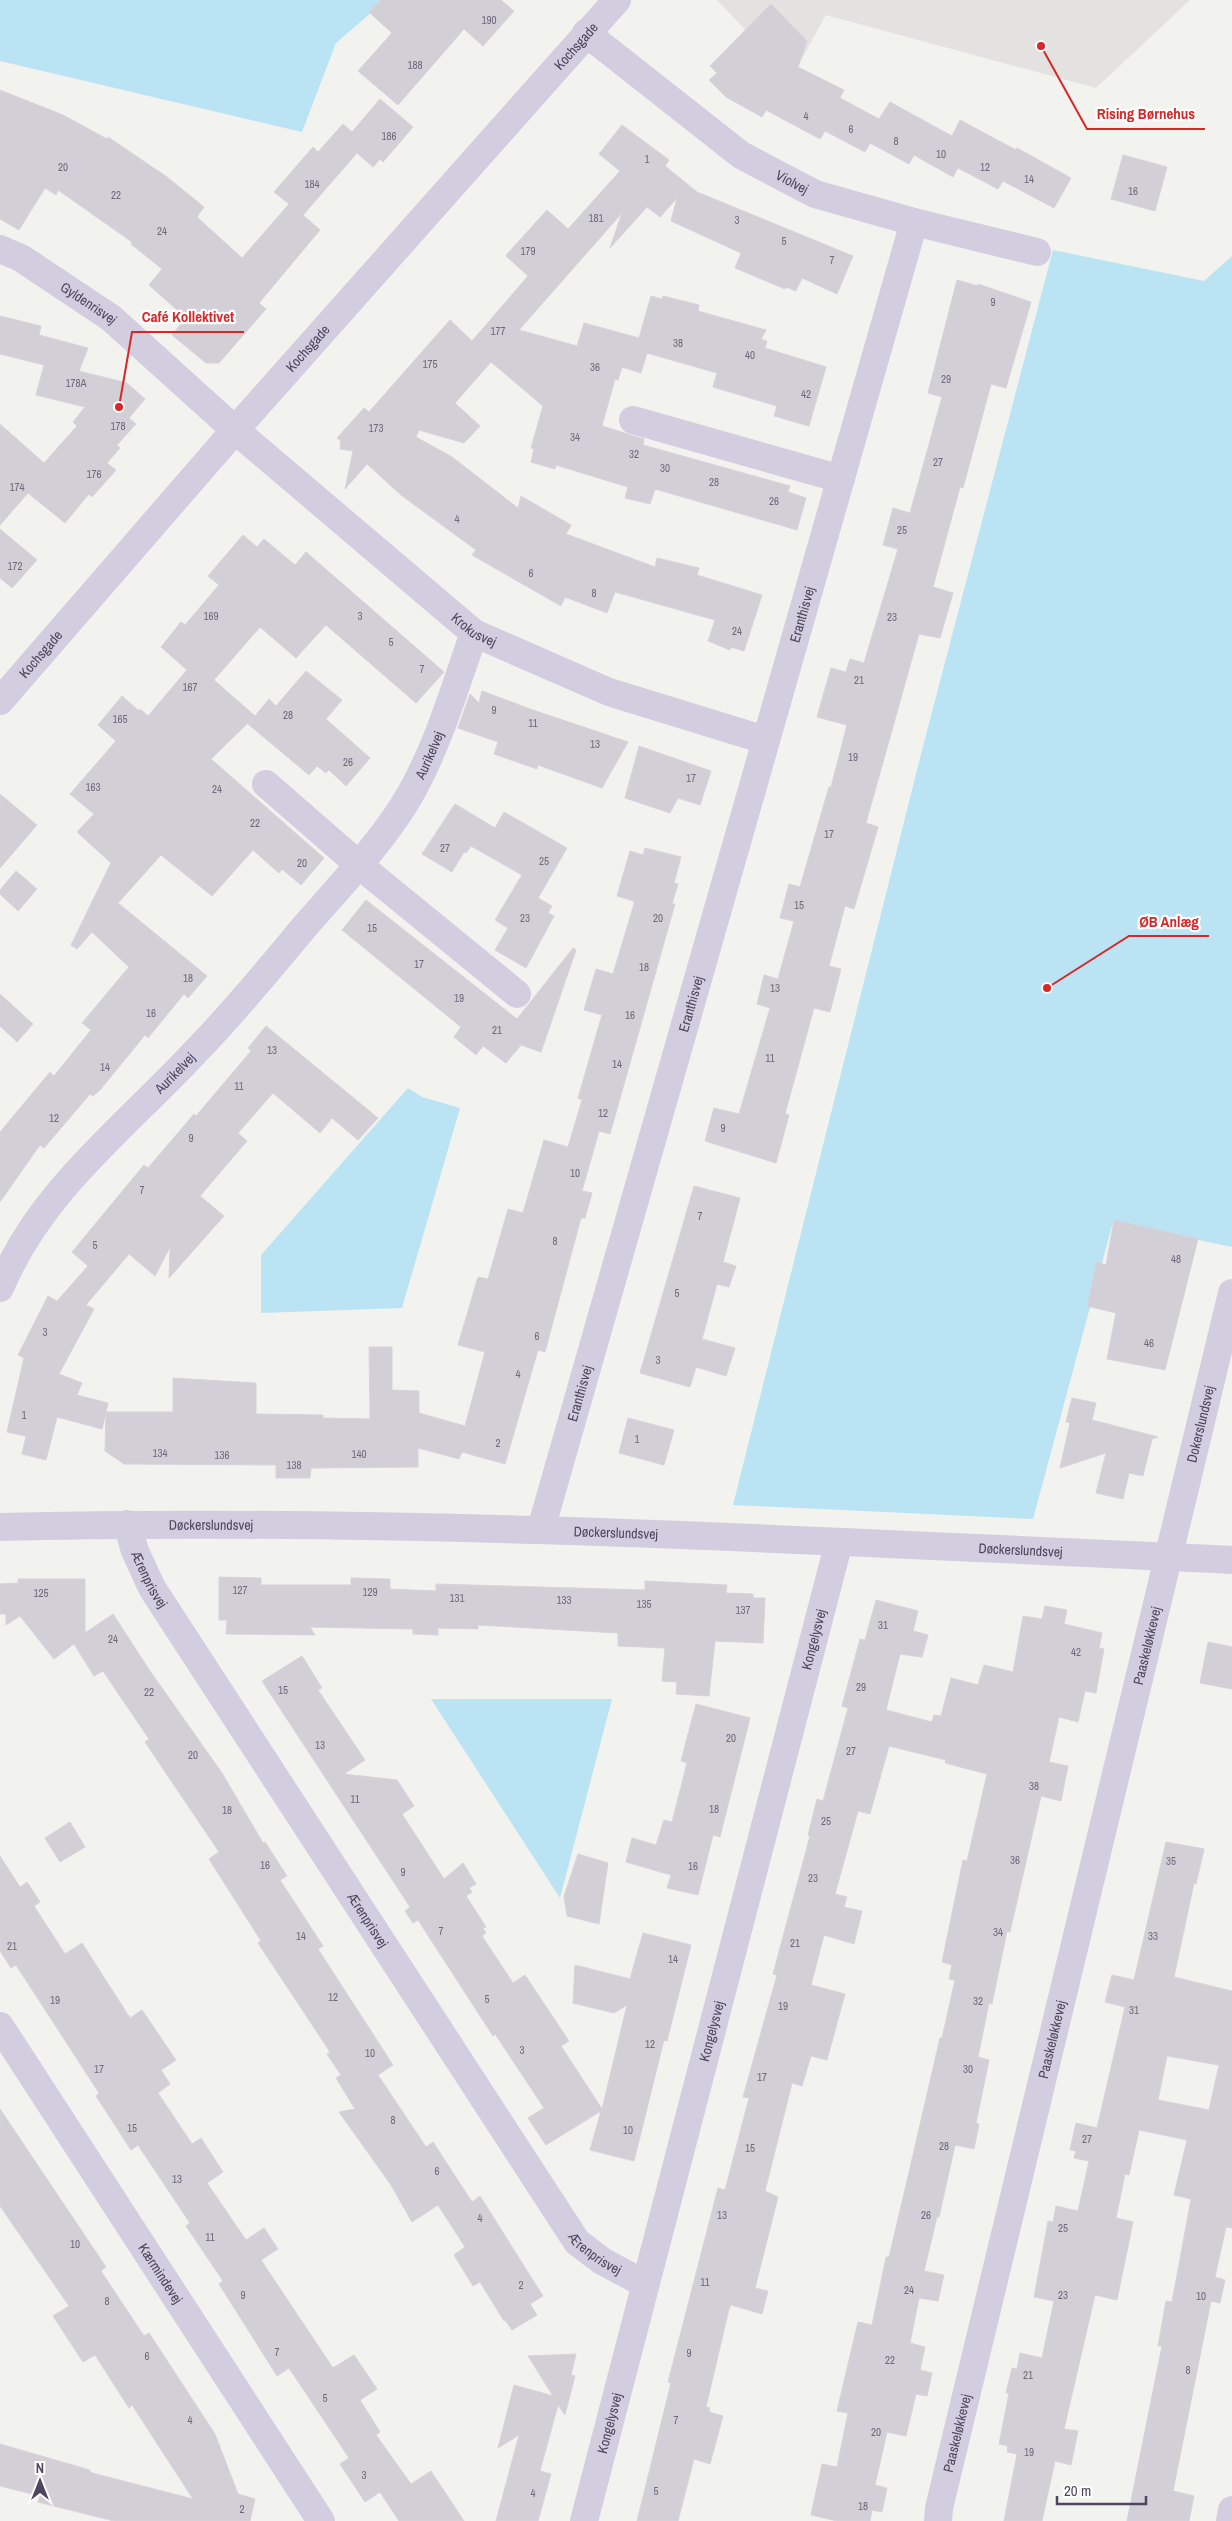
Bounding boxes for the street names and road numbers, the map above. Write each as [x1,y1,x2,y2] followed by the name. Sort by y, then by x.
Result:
[550,19,602,74] street label: Kochsgade
[773,166,811,198] street label: Violvej
[57,278,121,328] street label: Gyldenrisvej
[282,321,333,376] street label: Kochsgade
[785,584,819,645] street label: Eranthisvej
[448,609,499,651] street label: Krokusvej
[15,627,66,682] street label: Kochsgade
[410,729,448,783] street label: Aurikelvej
[674,974,707,1034] street label: Eranthisvej
[150,1049,199,1098] street label: Aurikelvej
[563,1363,596,1424] street label: Eranthisvej
[1182,1384,1218,1464] street label: Dokerslundsvej
[169,1516,253,1534] street label: Døckerslundsvej
[573,1522,658,1543] street label: Døckerslundsvej
[978,1539,1063,1561] street label: Døckerslundsvej
[127,1547,172,1611] street label: Ærenprisvej
[1129,1605,1165,1687] street label: Paaskeløkkevej
[797,1607,830,1672] street label: Kongelysvej
[343,1888,392,1951] street label: Ærenprisvej
[695,1999,728,2064] street label: Kongelysvej
[1034,1999,1070,2080] street label: Paaskeløkkevej
[564,2228,625,2279] street label: Ærenprisvej
[134,2240,187,2307] street label: Kærmindevej
[593,2391,626,2456] street label: Kongelysvej
[939,2392,975,2474] street label: Paaskeløkkevej

